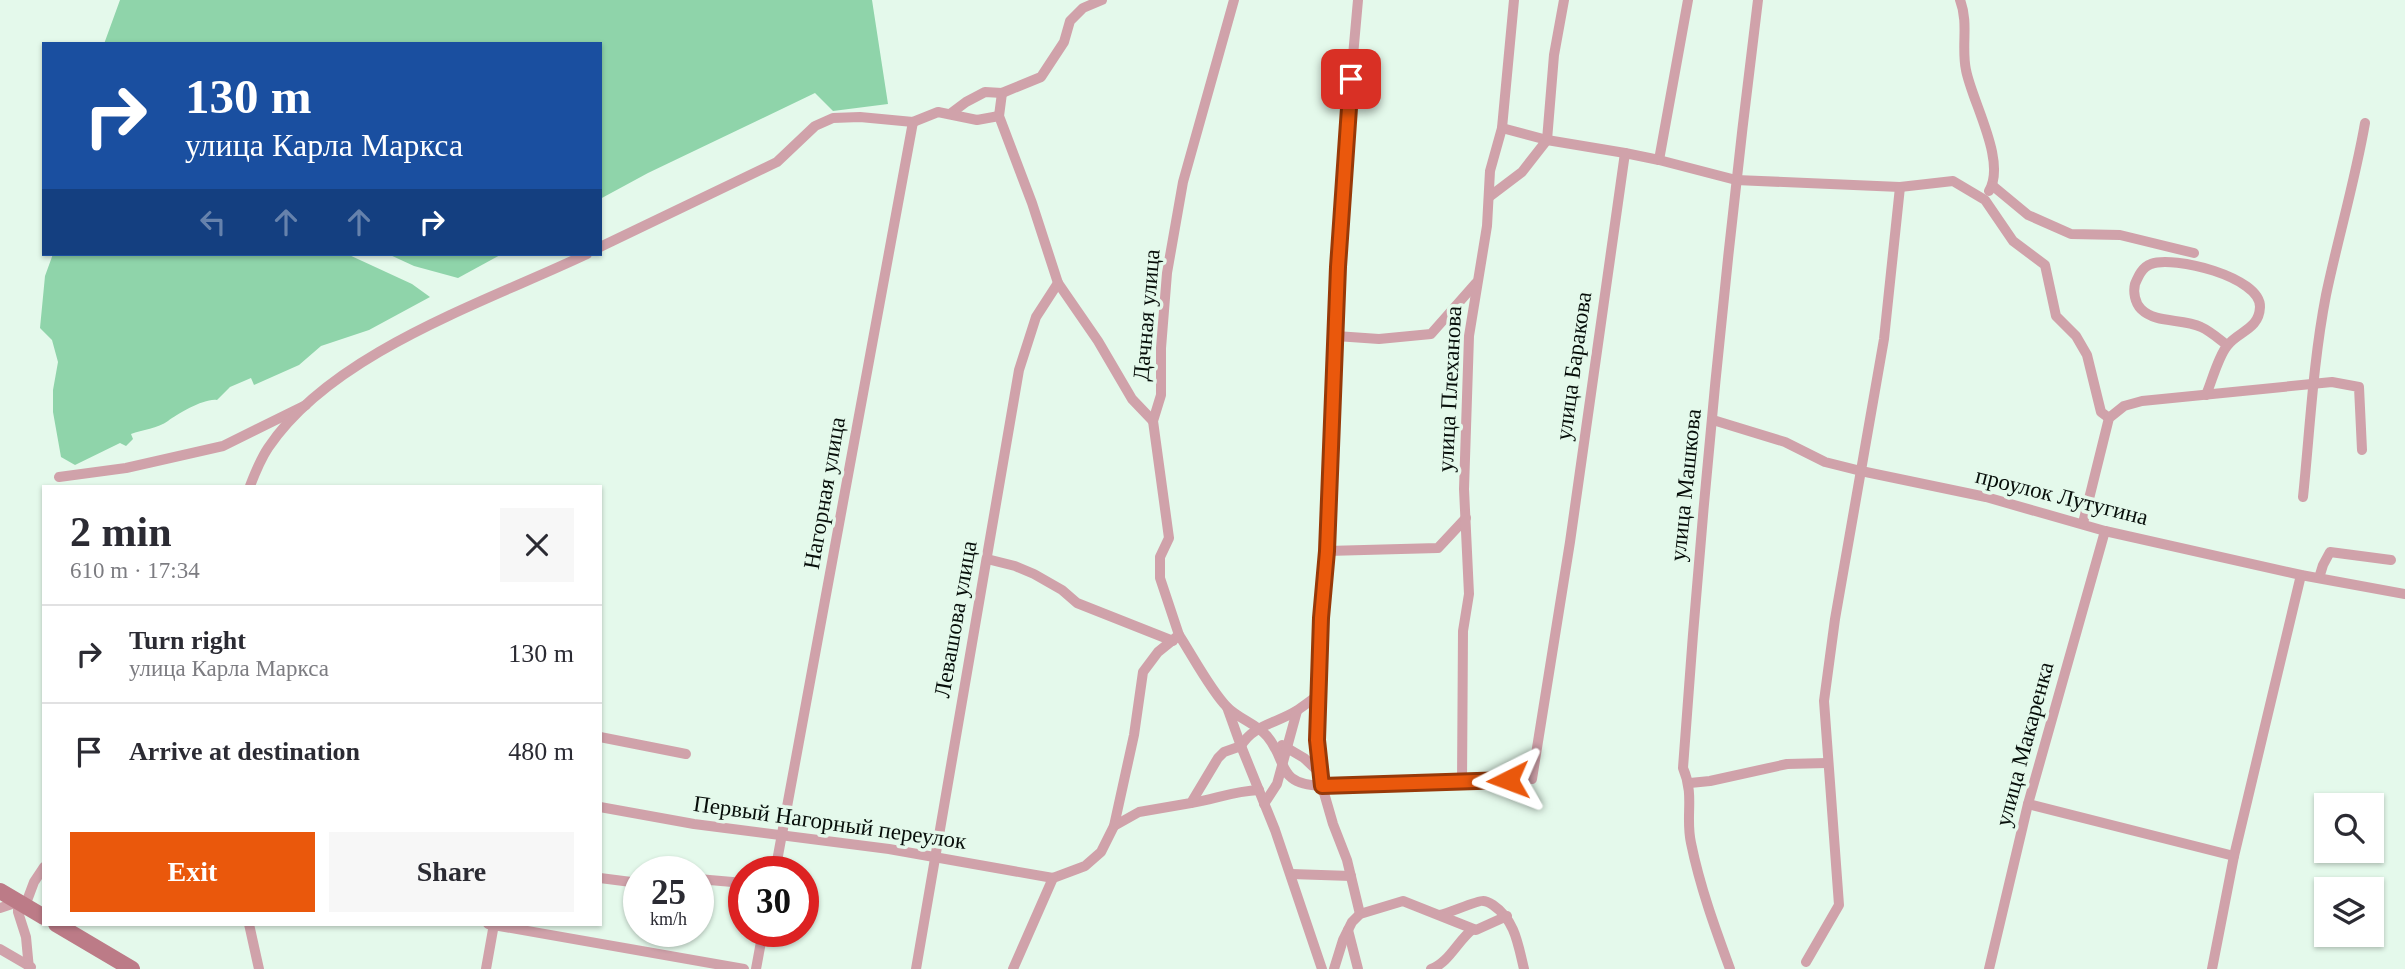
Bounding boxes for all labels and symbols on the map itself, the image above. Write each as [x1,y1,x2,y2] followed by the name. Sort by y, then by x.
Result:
[1321,49,1381,109] pin
[1128,248,1165,382] street label: Дачная улица
[1551,290,1596,442] street label: улица Баракова
[1433,305,1466,473] street label: улица Плеханова
[1665,408,1706,563] street label: улица Машкова
[799,415,850,571] street label: Нагорная улица
[1973,463,2151,530] street label: проулок Лутугина
[929,539,982,700] street label: Левашова улица
[1991,659,2058,829] street label: улица Макаренка
[1471,743,1545,817] position arrow
[692,791,969,854] street label: Первый Нагорный переулок
[728,856,819,947] speed limit sign: 30

